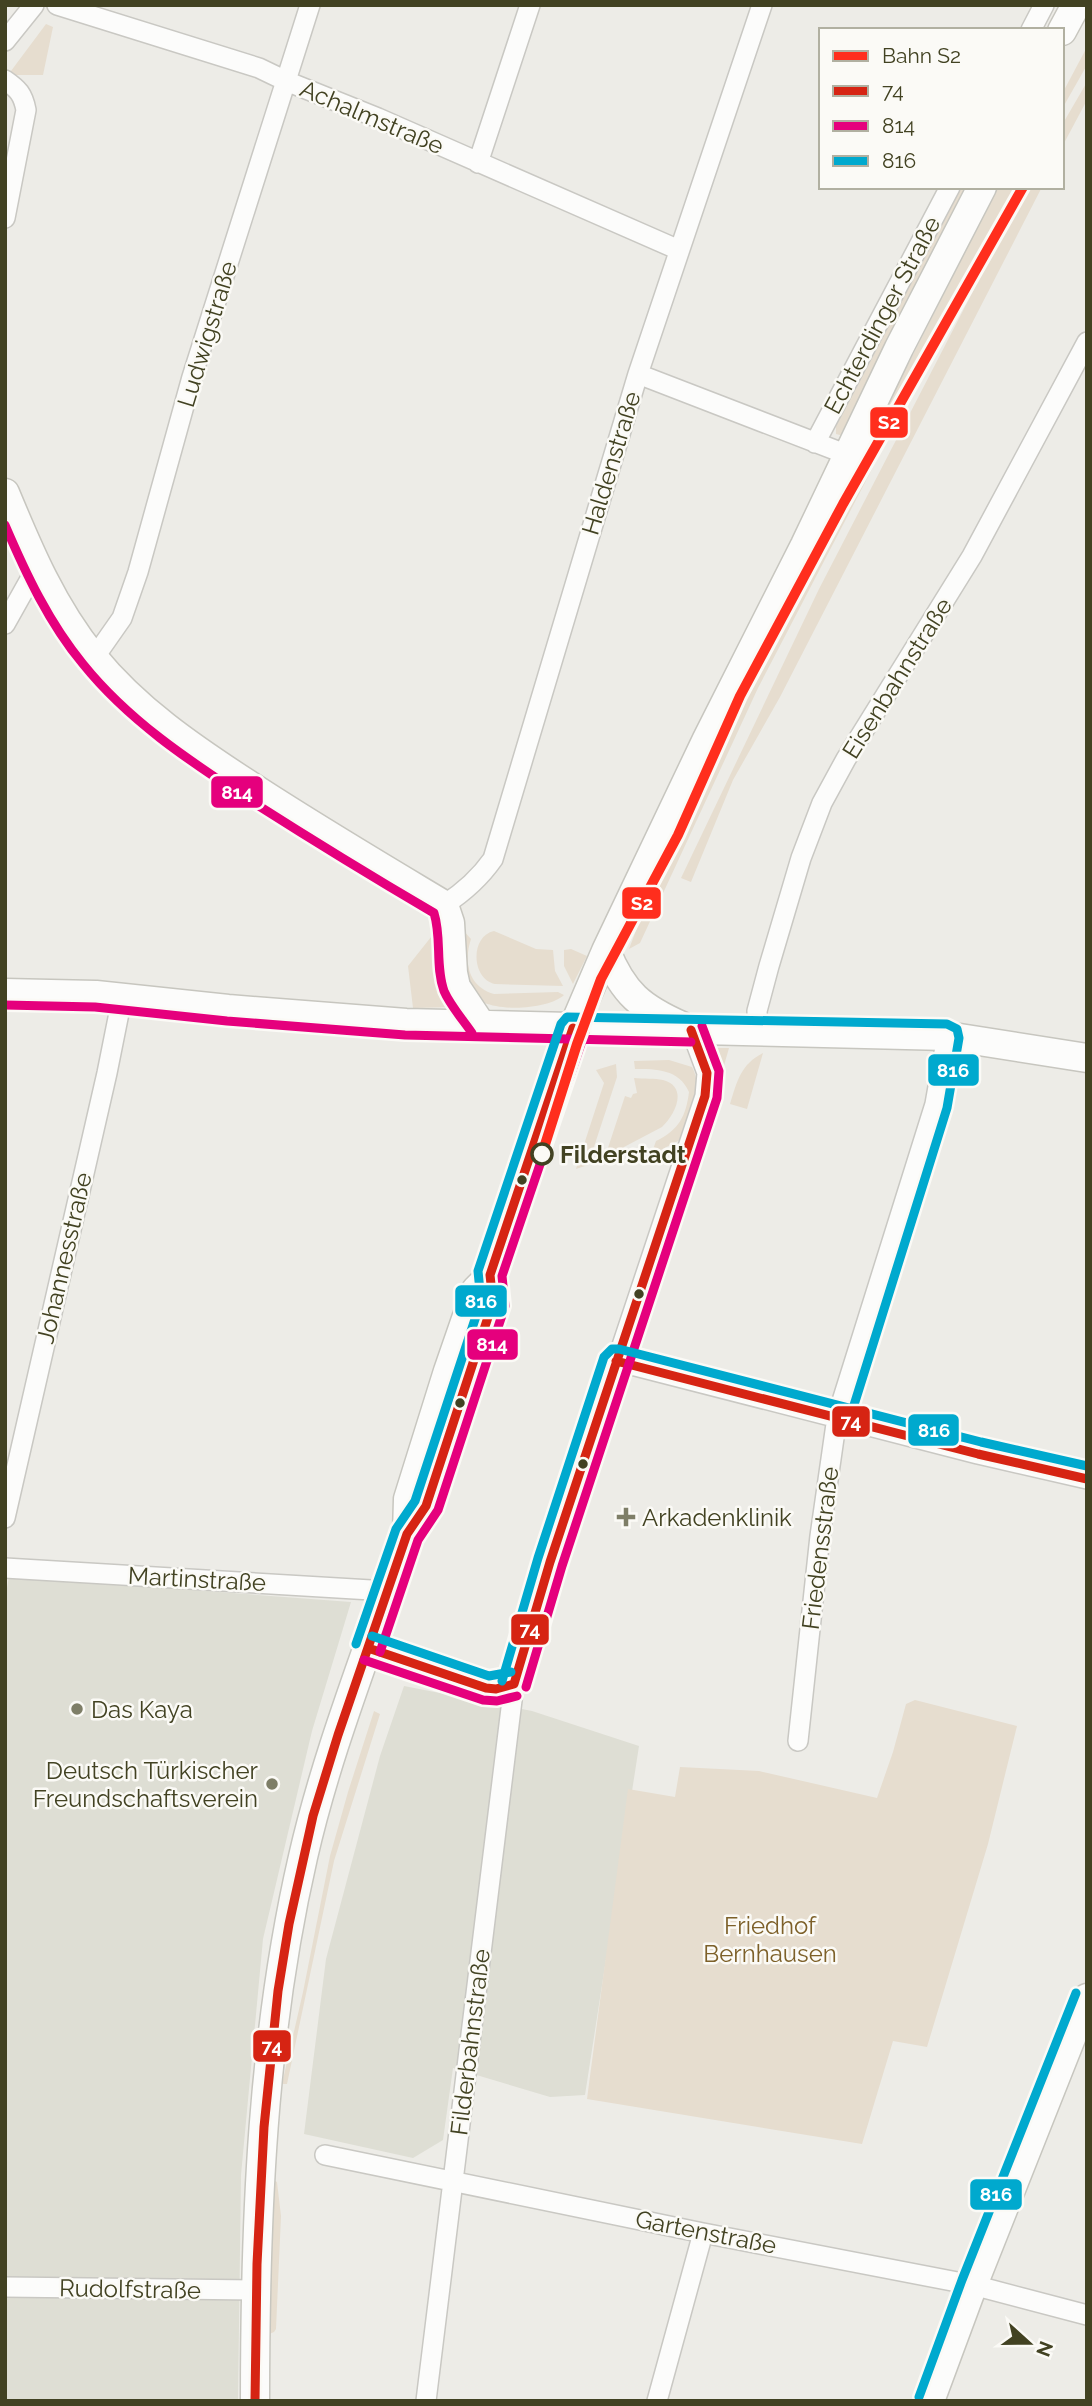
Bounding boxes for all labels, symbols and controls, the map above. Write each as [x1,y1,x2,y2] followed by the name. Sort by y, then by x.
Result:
[819,28,1064,189] legend
[882,43,961,68] text: Bahn S2
[296,74,448,160] street label: Achalmstraße
[882,78,904,103] text: 74
[882,113,915,138] text: 814
[882,148,916,173] text: 816
[818,211,946,419] street label: Echterdinger Straße
[171,258,243,410] street label: Ludwigstraße
[575,388,647,538] street label: Haldenstraße
[869,406,909,439] line badge: S2
[878,411,900,433] text: S2
[836,592,958,764] street label: Eisenbahnstraße
[210,775,264,809] line badge: 814
[221,781,253,803] text: 814
[621,886,662,920] line badge: S2
[631,892,653,914] text: S2
[927,1053,980,1087] line badge: 816
[937,1059,969,1081] text: 816
[560,1140,686,1169] place label: Filderstadt
[531,1143,553,1165] marker: Filderstadt
[30,1170,98,1346] street label: Johannesstraße
[515,1173,529,1187] unlabelled marker
[454,1284,508,1318] line badge: 816
[632,1287,646,1301] unlabelled marker
[465,1290,497,1312] text: 816
[466,1328,519,1361] line badge: 814
[476,1333,508,1355] text: 814
[453,1396,467,1410] unlabelled marker
[831,1405,871,1438] line badge: 74
[841,1410,862,1432] text: 74
[907,1413,960,1447] line badge: 816
[918,1419,950,1441] text: 816
[576,1457,590,1471] unlabelled marker
[796,1465,844,1631] street label: Friedensstraße
[642,1503,792,1532] place label: Arkadenklinik
[616,1507,636,1527] marker: Arkadenklinik
[127,1561,267,1597] street label: Martinstraße
[510,1613,550,1646] line badge: 74
[520,1618,541,1640] text: 74
[91,1695,193,1724] place label: Das Kaya
[69,1701,85,1717] marker: Das Kaya
[33,1756,259,1813] place label: Deutsch Türkischer Freundschaftsverein
[264,1776,280,1792] marker: Deutsch Türkischer Freundschaftsverein
[703,1911,837,1968] park label: Friedhof Bernhausen
[444,1947,496,2137] street label: Filderbahnstraße
[252,2029,292,2063] line badge: 74
[262,2035,283,2057] text: 74
[969,2178,1023,2211] line badge: 816
[980,2183,1012,2205] text: 816
[633,2204,779,2260] street label: Gartenstraße
[59,2273,201,2305] street label: Rudolfstraße
[994,2308,1064,2378] north arrow
[1032,2338,1058,2360] text: N

